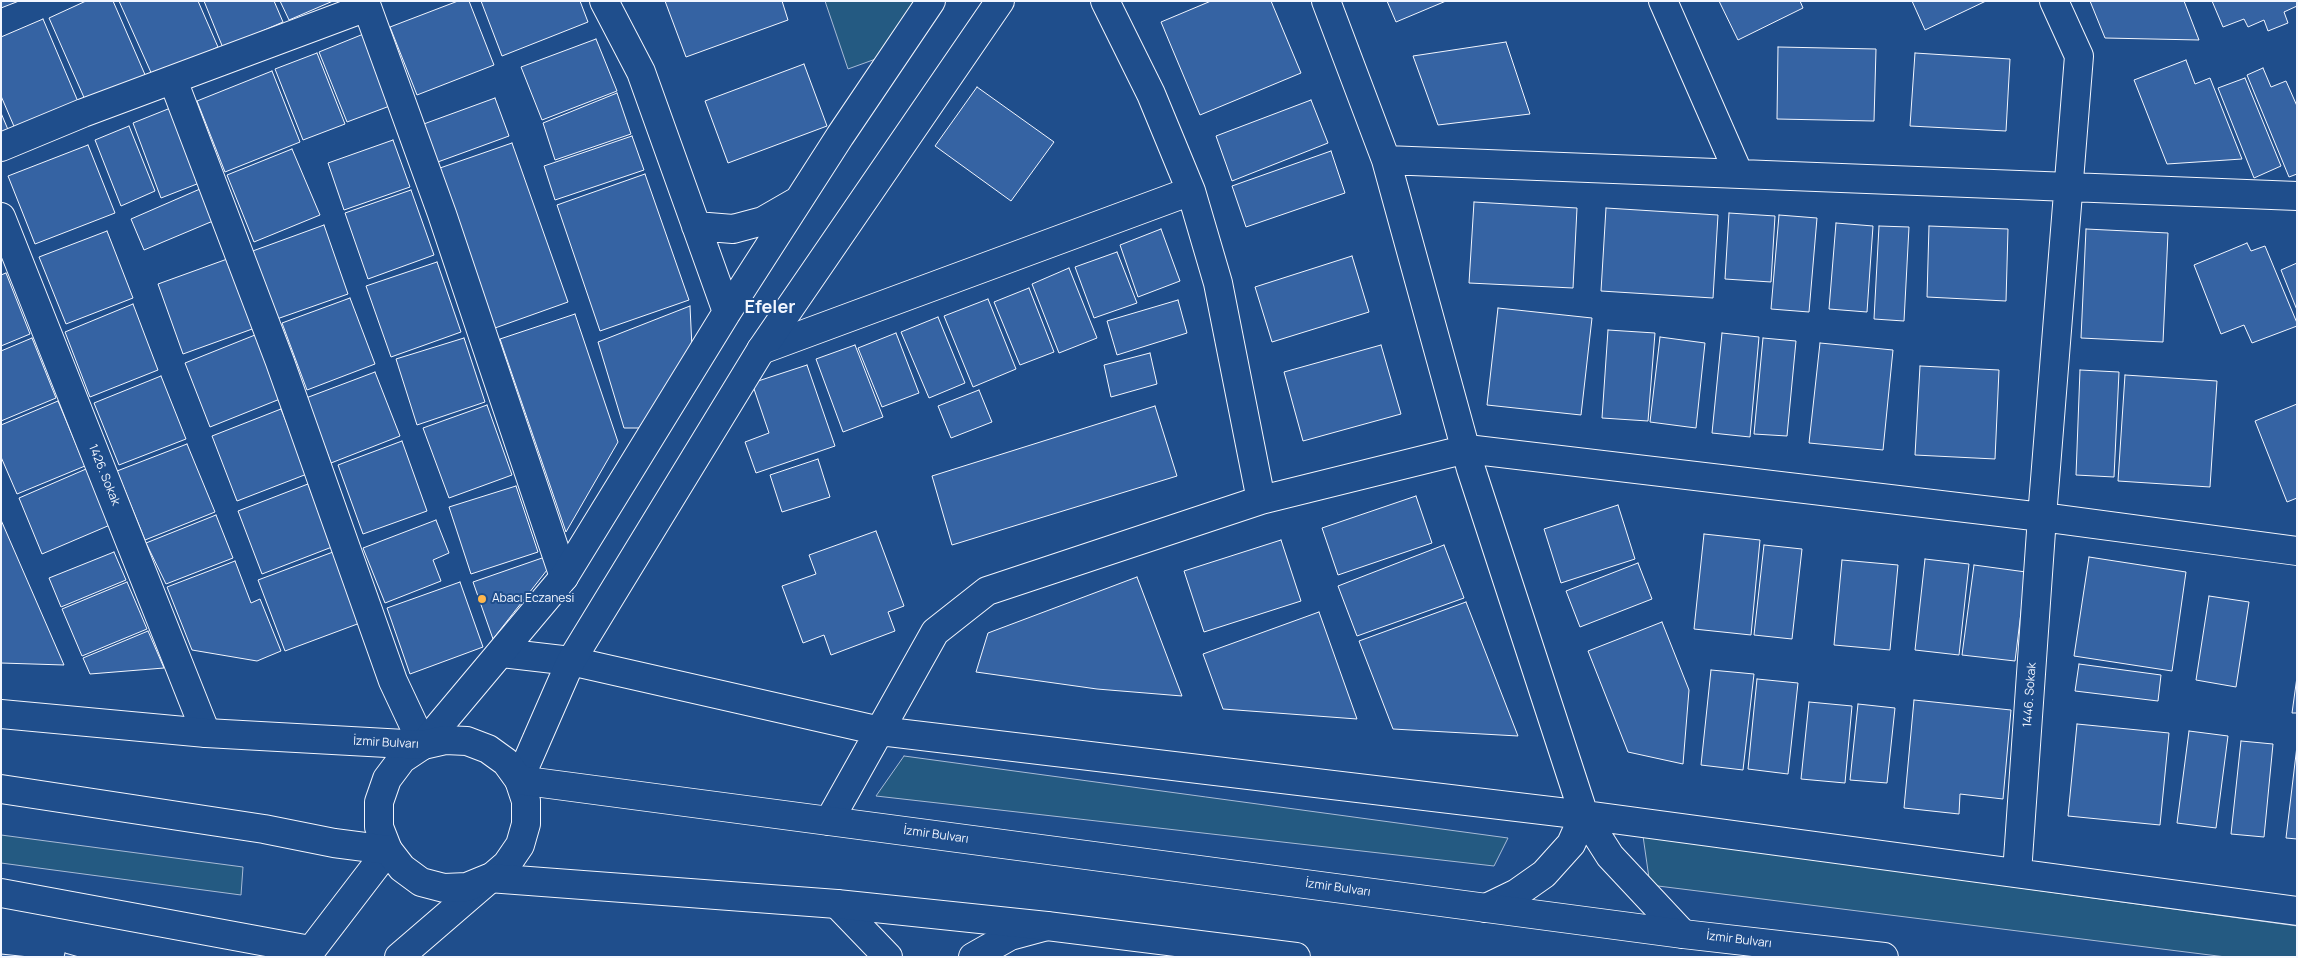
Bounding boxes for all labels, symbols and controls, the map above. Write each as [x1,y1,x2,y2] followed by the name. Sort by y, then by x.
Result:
[745,297,795,319] district label: Efeler
[85,442,123,508] street label: 1426. Sokak
[492,592,574,606] place label: Abacı Eczanesi
[476,593,488,605] marker: Abacı Eczanesi
[2021,662,2039,728] street label: 1446. Sokak
[353,734,419,752] street label: İzmir Bulvarı
[902,823,970,847] street label: İzmir Bulvarı
[1304,876,1372,900] street label: İzmir Bulvarı
[1706,929,1772,951] street label: İzmir Bulvarı

